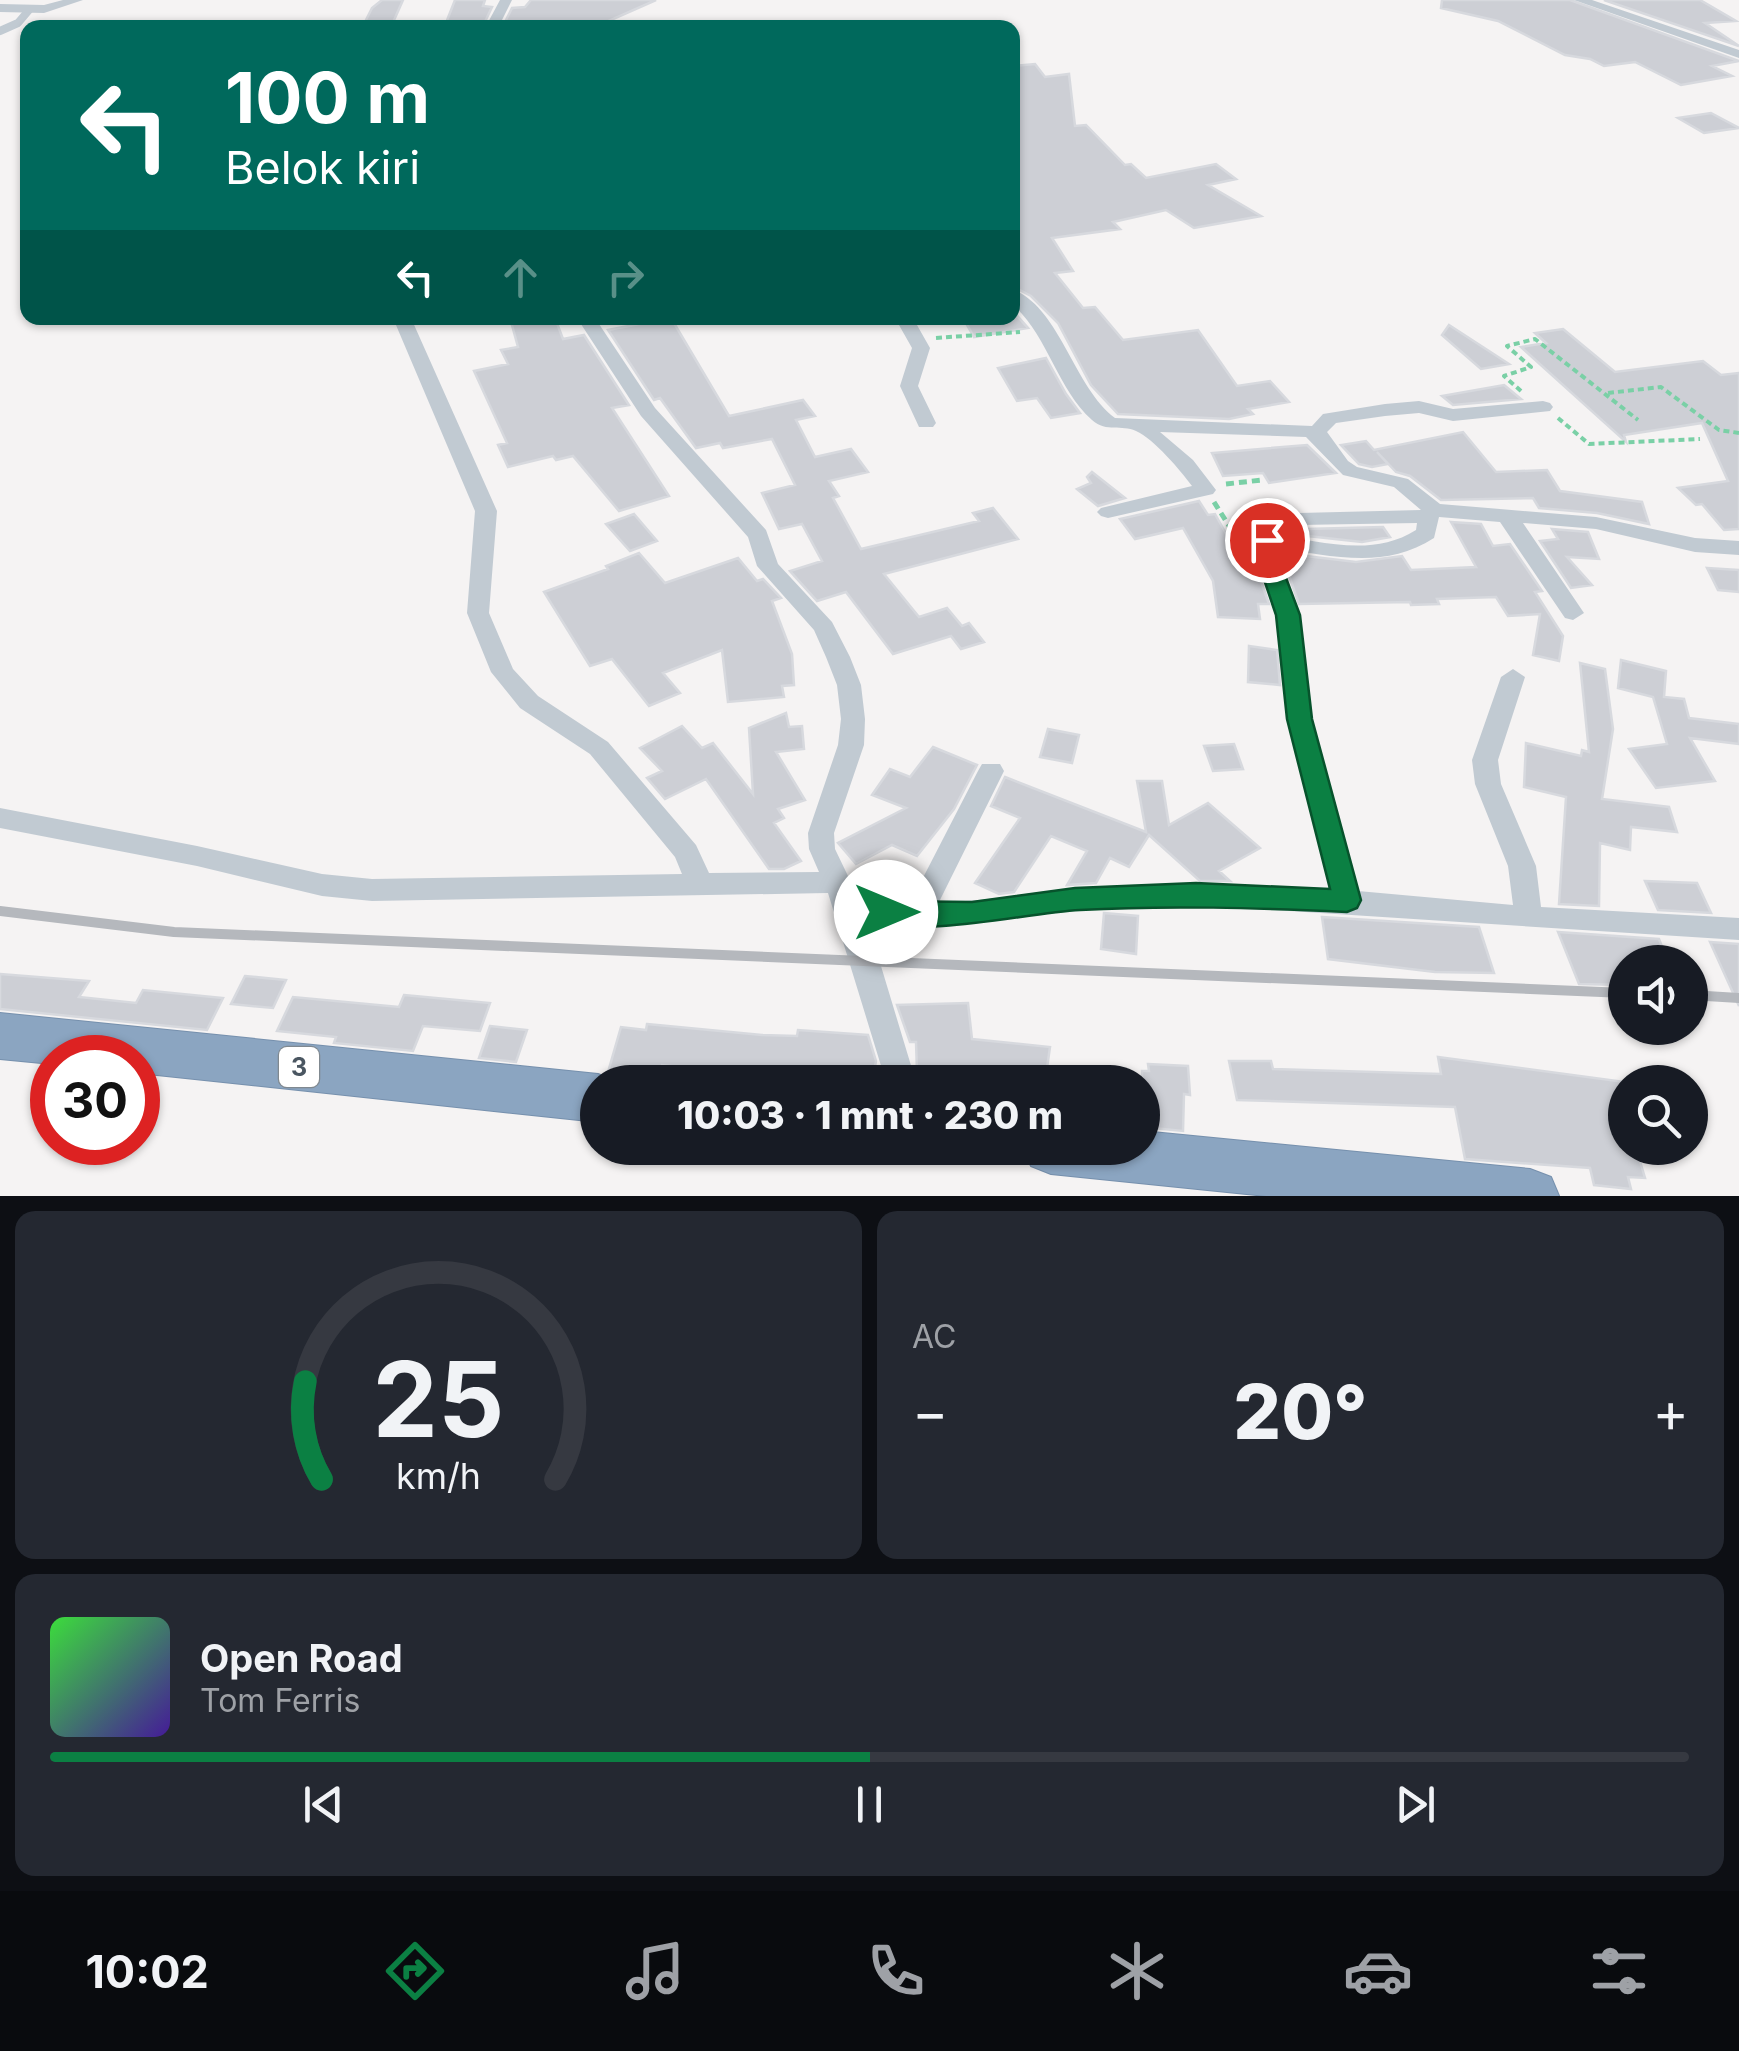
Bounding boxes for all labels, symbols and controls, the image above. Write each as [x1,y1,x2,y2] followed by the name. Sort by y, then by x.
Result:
[225,55,430,140] text: 100 m
[60,60,190,190] icon: left
[225,140,420,195] text: Belok kiri
[388,250,443,305] icon: left
[493,250,548,305] icon: ahead
[598,250,653,305] icon: right
[1225,498,1310,583] pin
[1240,513,1295,568] icon: arrive
[834,860,938,964] position arrow
[1608,945,1708,1165] map controls
[1608,945,1708,1045] button: sound
[30,1035,160,1165] speed limit sign: 30
[279,1047,319,1087] road number: 3
[1608,1065,1708,1165] button: search
[677,1092,1063,1138] text: 10:03 · 1 mnt · 230 m
[912,1317,956,1356] text: AC
[373,1336,504,1462] text: 25
[1233,1366,1368,1457] text: 20°
[912,1379,948,1445] text: −
[1653,1379,1689,1445] text: +
[396,1454,481,1498] text: km/h
[200,1635,403,1681] text: Open Road
[200,1681,360,1720] text: Tom Ferris
[296,1777,351,1832] icon: previous
[842,1777,897,1832] icon: pause
[1388,1777,1443,1832] icon: next
[380,1936,450,2006] icon: directions
[620,1936,690,2006] icon: music
[861,1936,931,2006] icon: phone
[1102,1936,1172,2006] icon: climate
[1343,1936,1413,2006] icon: car
[1584,1936,1654,2006] icon: filters
[85,1944,209,1999] text: 10:02

